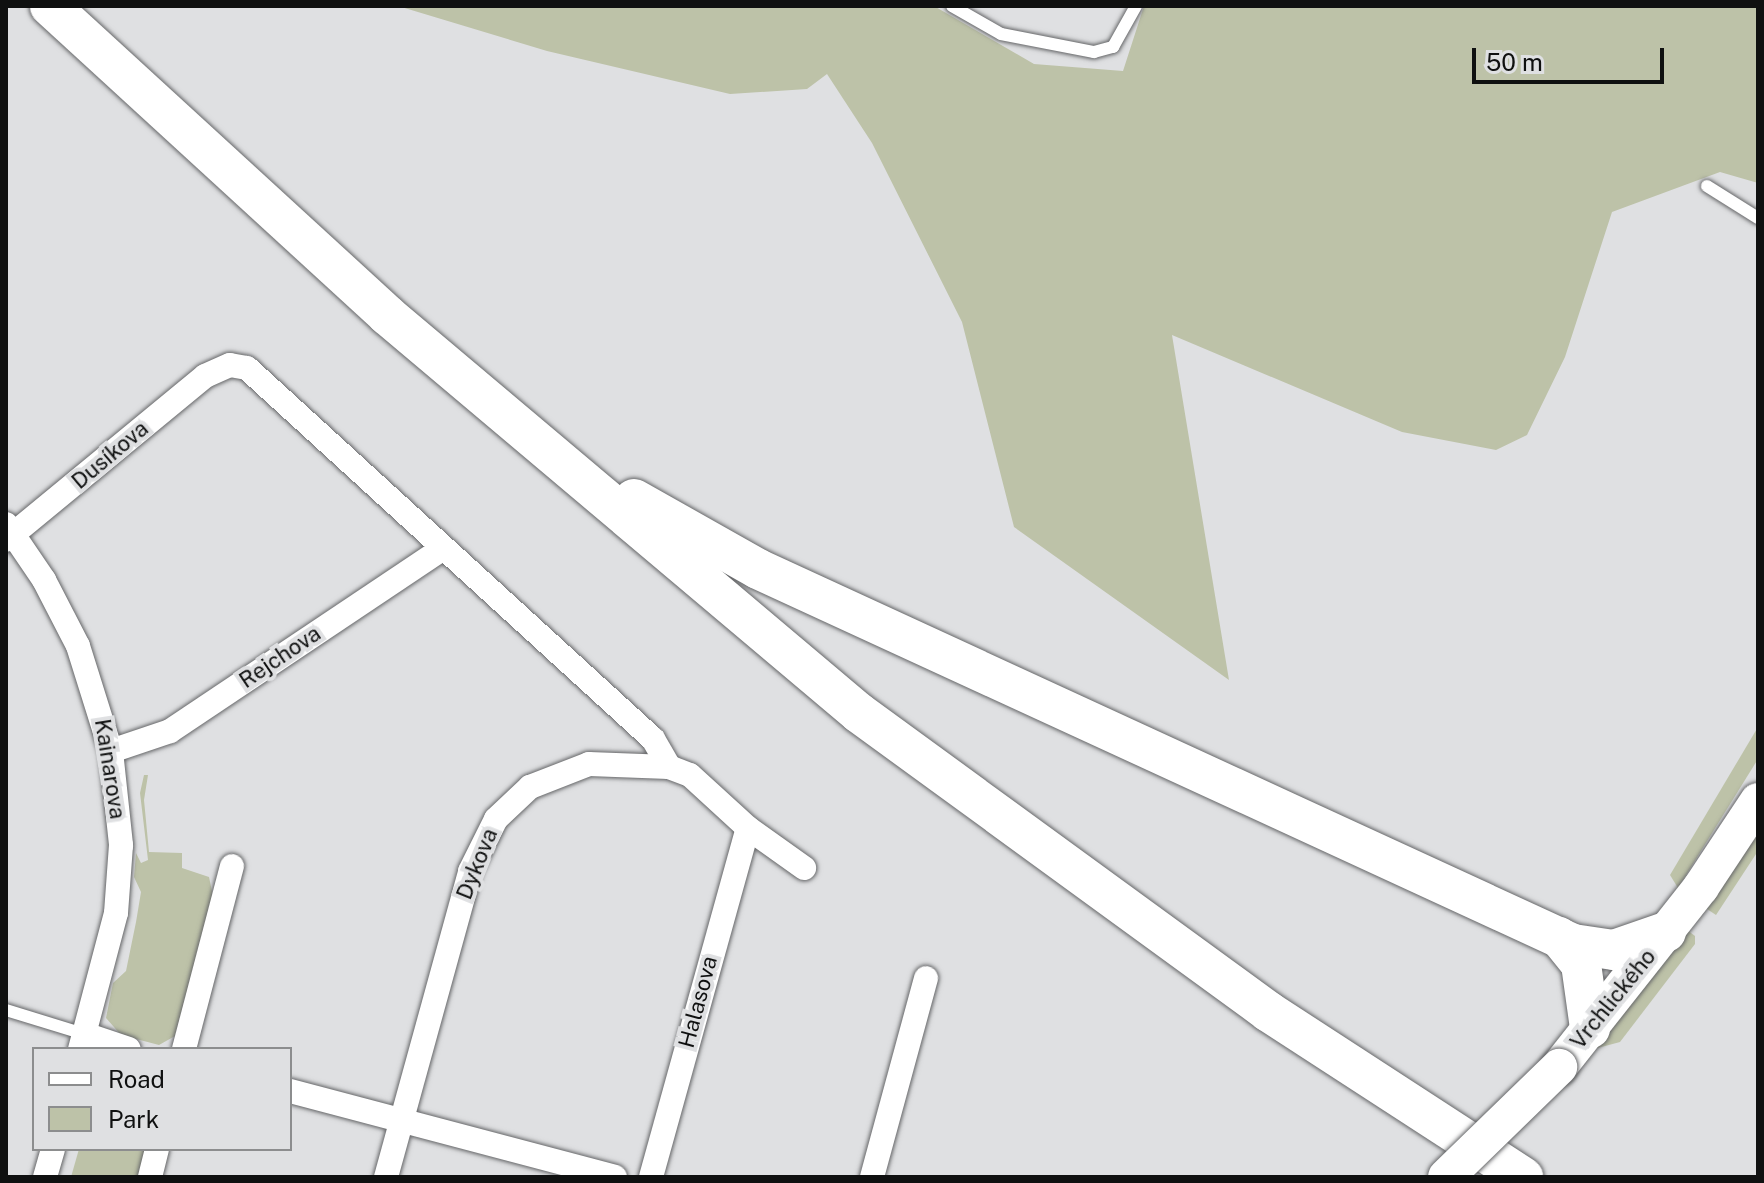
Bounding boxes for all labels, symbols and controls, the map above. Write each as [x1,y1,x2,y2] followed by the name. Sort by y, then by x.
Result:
[1476,32,1668,82] scale bar
[1486,48,1543,76] text: 50 m
[66,415,154,495] street label: Dusíkova
[234,620,326,694] street label: Rejchova
[89,717,131,821] street label: Kainarova
[451,825,503,903] street label: Dykova
[1565,944,1661,1054] street label: Vrchlického
[673,953,723,1051] street label: Halasova
[32,1047,292,1151] legend
[108,1065,165,1093] text: Road
[108,1105,159,1133] text: Park

